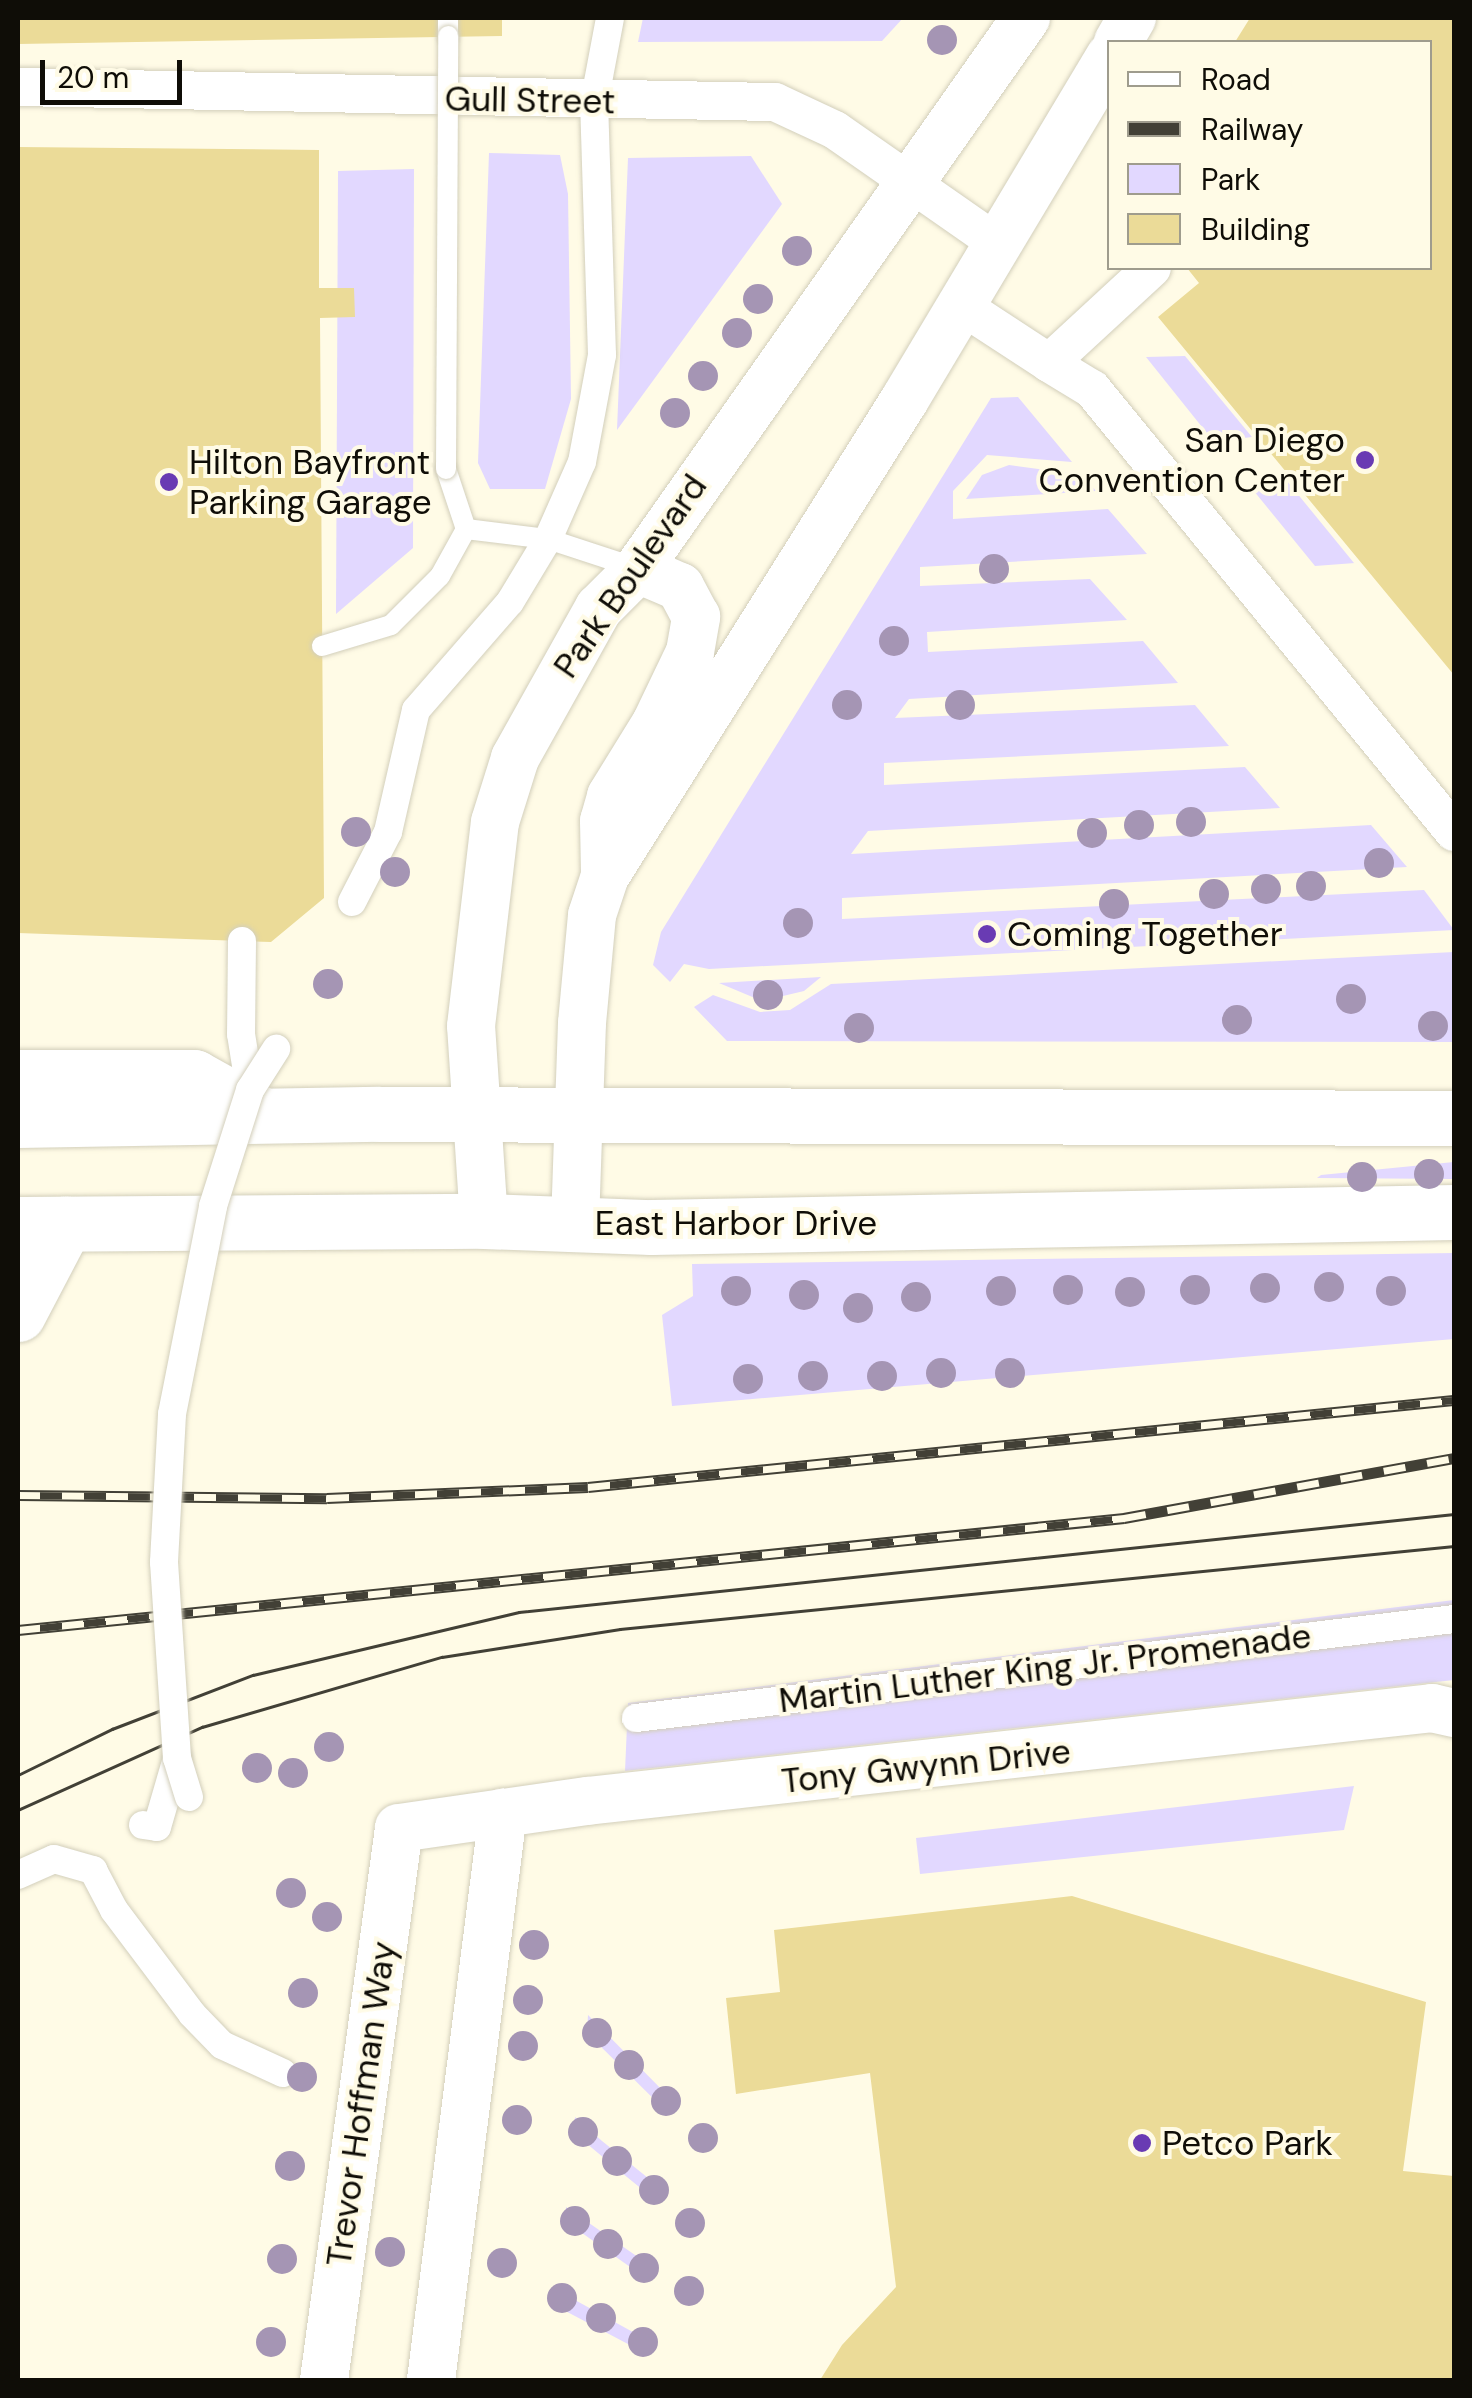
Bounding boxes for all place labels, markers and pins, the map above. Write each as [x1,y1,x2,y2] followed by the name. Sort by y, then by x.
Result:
[1038,419,1345,501] place label: San Diego Convention Center
[189,441,432,523] place label: Hilton Bayfront Parking Garage
[1354,449,1376,471] marker: San Diego Convention Center
[158,471,180,493] marker: Hilton Bayfront Parking Garage
[1007,913,1283,955] place label: Coming Together
[976,923,998,945] marker: Coming Together
[1162,2122,1333,2164] place label: Petco Park
[1131,2132,1153,2154] marker: Petco Park

